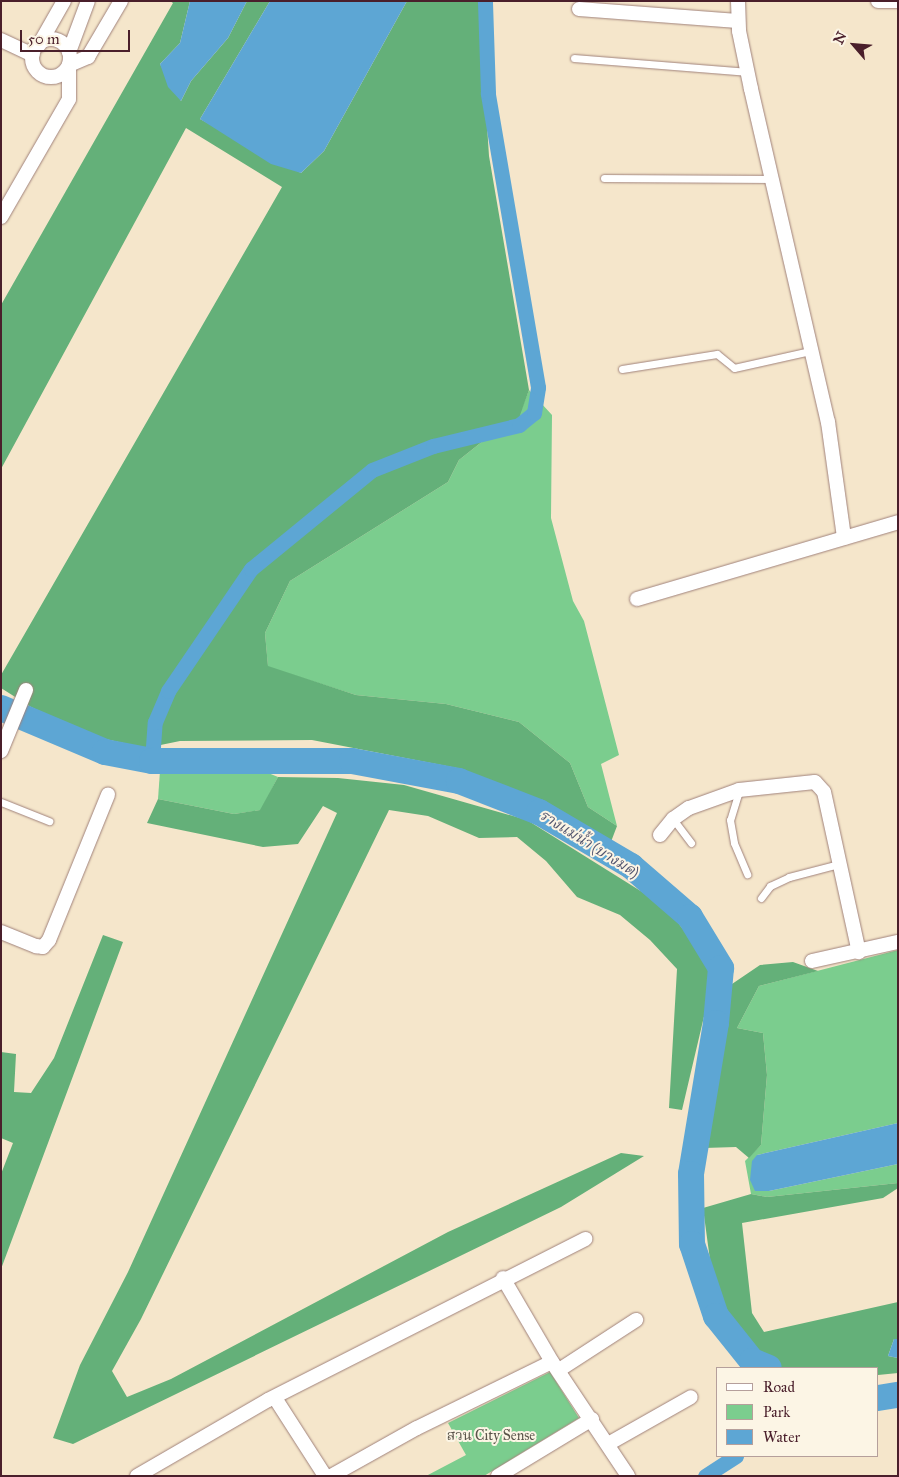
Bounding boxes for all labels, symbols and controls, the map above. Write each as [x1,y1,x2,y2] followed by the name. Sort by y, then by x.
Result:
[22,20,132,52] scale bar
[829,20,879,70] north arrow
[830,29,850,47] text: N
[28,30,60,48] text: 50 m
[536,806,642,882] water label: รางแม่น้ำ (บางมด)
[716,1367,879,1457] legend
[763,1378,795,1396] text: Road
[763,1403,790,1421] text: Park
[447,1428,535,1444] park label: สวน City Sense
[763,1428,800,1446] text: Water

